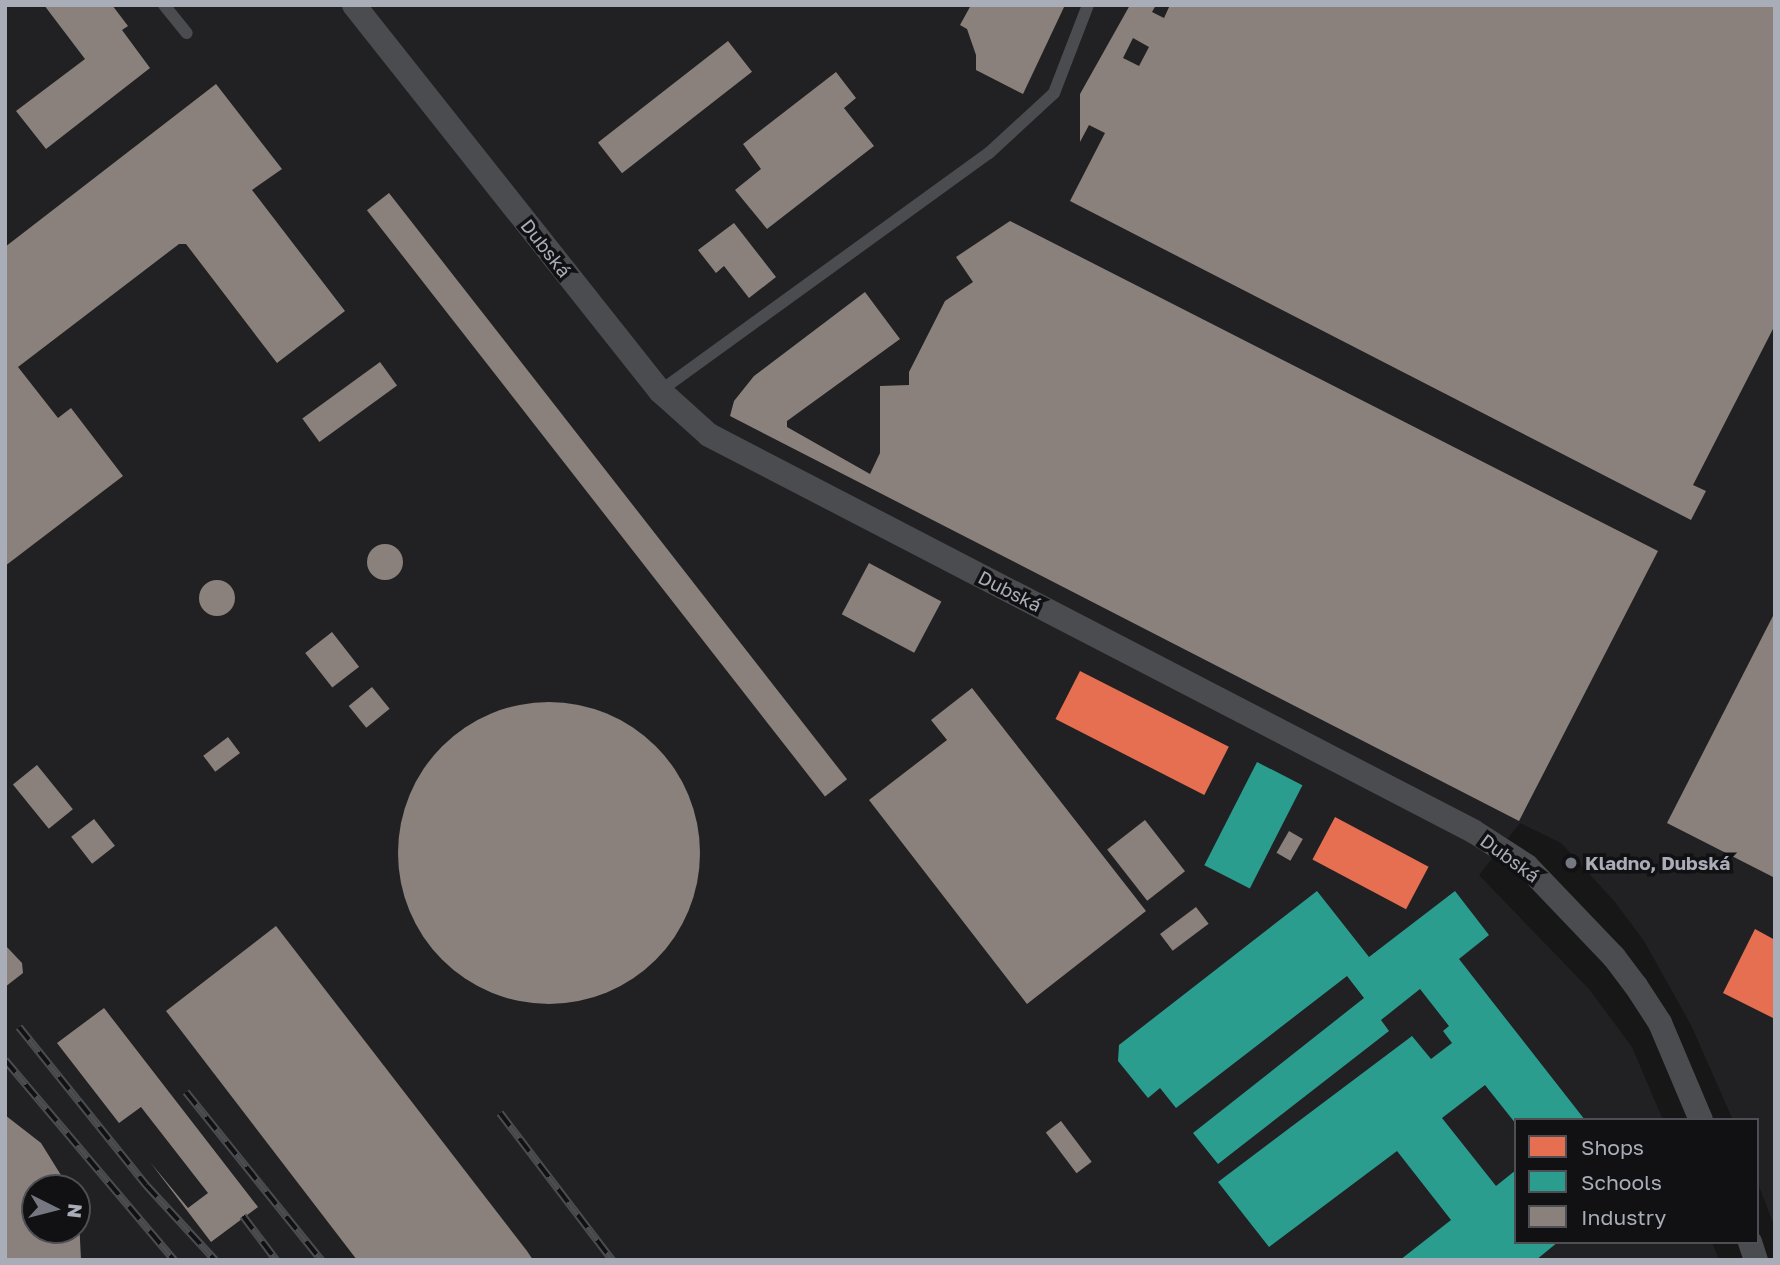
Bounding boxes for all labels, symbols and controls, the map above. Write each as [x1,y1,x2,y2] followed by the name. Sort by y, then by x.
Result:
[516,214,576,282] street label: Dubská
[975,565,1045,617] street label: Dubská
[1476,829,1544,887] street label: Dubská
[1585,852,1730,874] place label: Kladno, Dubská
[1563,855,1579,871] marker: Kladno, Dubská
[1514,1118,1759,1244] legend
[1581,1134,1644,1160] text: Shops
[1581,1169,1662,1195] text: Schools
[21,1174,91,1244] north arrow
[63,1203,88,1219] text: N
[1581,1204,1666,1230] text: Industry

